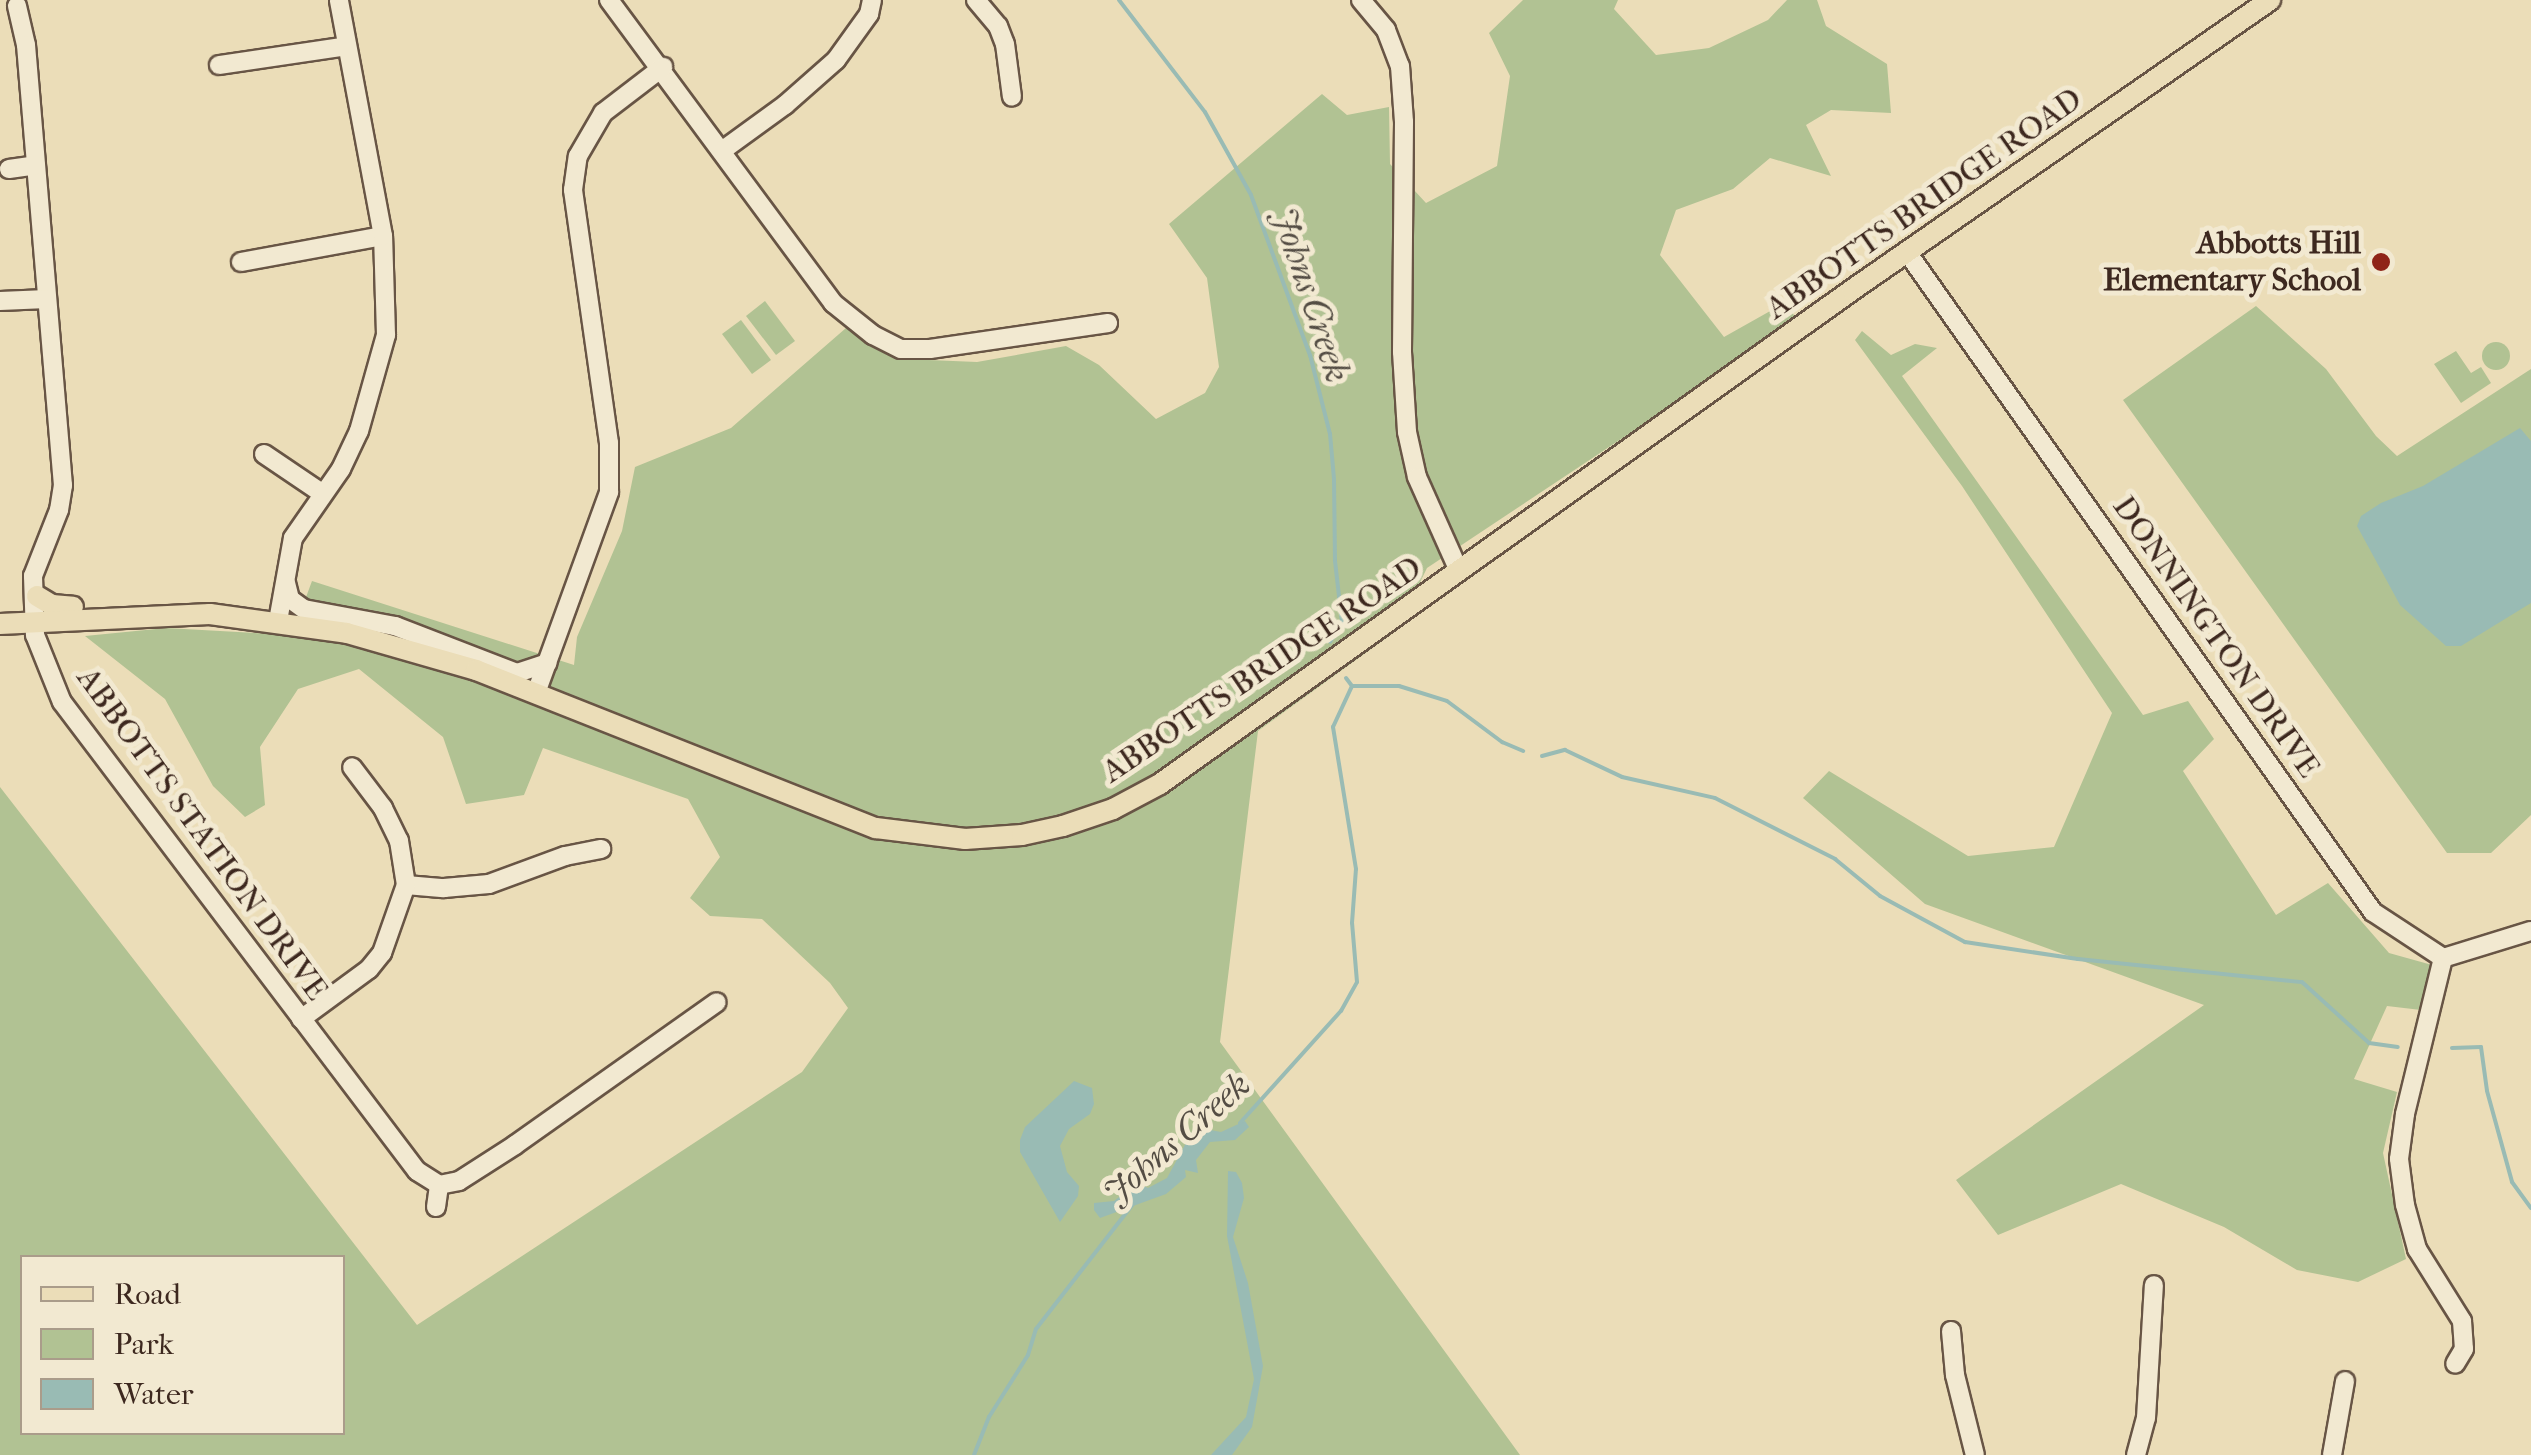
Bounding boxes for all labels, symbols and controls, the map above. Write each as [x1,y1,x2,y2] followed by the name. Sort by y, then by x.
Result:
[1759,80,2089,328] street label: ABBOTTS BRIDGE ROAD
[1262,203,1358,387] water label: Johns Creek
[2103,225,2361,300] place label: Abbotts Hill Elementary School
[2370,251,2392,273] marker: Abbotts Hill Elementary School
[2104,489,2328,785] street label: DONNINGTON DRIVE
[1095,549,1429,791] street label: ABBOTTS BRIDGE ROAD
[68,660,336,1008] street label: ABBOTTS STATION DRIVE
[1095,1064,1259,1214] water label: Johns Creek
[20,1255,345,1435] legend
[114,1277,181,1312] text: Road
[114,1327,174,1362] text: Park
[114,1377,194,1412] text: Water

